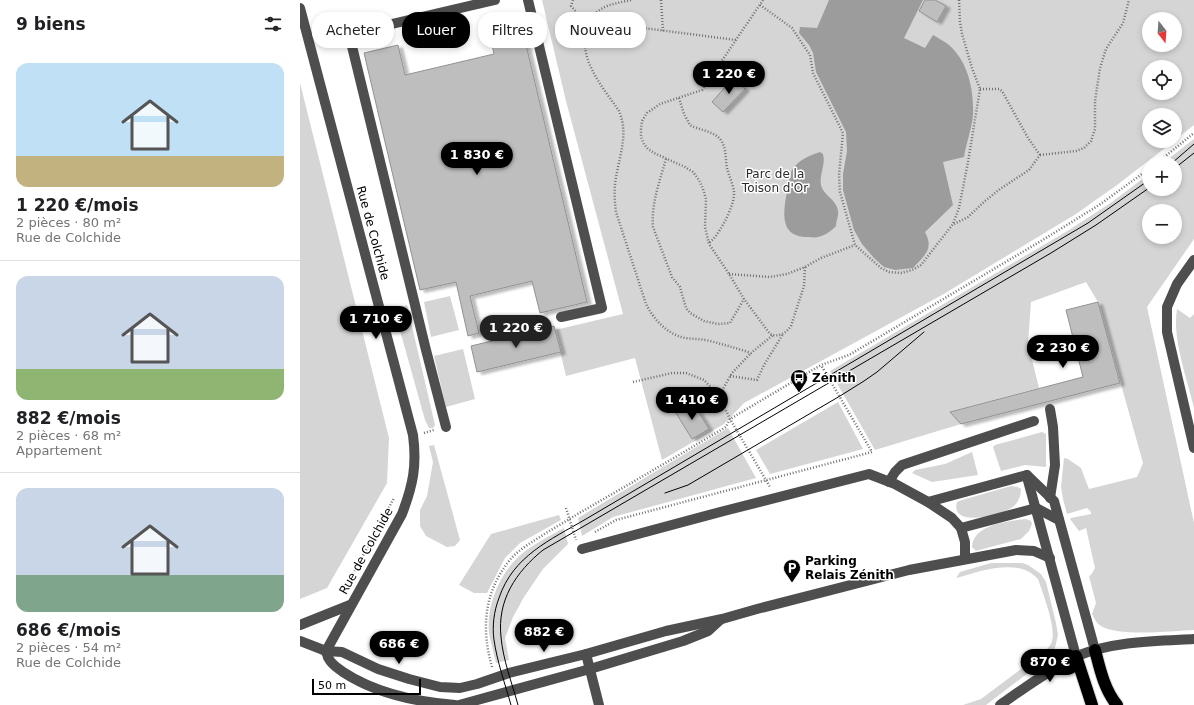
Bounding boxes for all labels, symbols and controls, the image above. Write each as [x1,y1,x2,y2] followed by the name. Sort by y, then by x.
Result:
[312,12,394,48] chip: Acheter
[402,12,470,48] chip: Louer
[478,12,547,48] chip: Filtres
[555,12,646,48] chip: Nouveau
[1142,12,1182,52] north arrow
[1142,12,1182,244] map controls
[262,13,284,35] icon: filters
[16,14,86,34] text: 9 biens
[1142,60,1182,100] button: locate
[692,61,766,95] pin: 1 220 €
[702,66,756,81] text: 1 220 €
[114,89,186,161] icon: home
[1142,108,1182,148] button: layers
[440,142,514,176] pin: 1 830 €
[450,147,504,162] text: 1 830 €
[1142,156,1182,196] button: +
[741,167,808,195] park label: Parc de la Toison d'Or
[354,184,392,282] street label: Rue de Colchide
[16,195,139,215] text: 1 220 €/mois
[1142,204,1182,244] button: −
[16,215,121,230] text: 2 pièces · 80 m²
[16,230,121,245] text: Rue de Colchide
[114,302,186,374] icon: home
[339,306,413,340] pin: 1 710 €
[349,311,403,326] text: 1 710 €
[479,315,553,349] pin: 1 220 €
[489,320,543,335] text: 1 220 €
[1026,335,1100,369] pin: 2 230 €
[1036,340,1090,355] text: 2 230 €
[789,368,809,393] bus stop icon: Zénith
[812,371,856,385] place label: Zénith
[655,387,729,421] pin: 1 410 €
[665,392,719,407] text: 1 410 €
[16,408,121,428] text: 882 €/mois
[16,428,121,443] text: 2 pièces · 68 m²
[16,443,102,458] text: Appartement
[336,505,396,597] street label: Rue de Colchide
[114,514,186,586] icon: home
[805,554,894,582] place label: Parking Relais Zénith
[782,558,802,583] parking icon: Parking Relais Zénith
[516,619,572,653] pin: 882 €
[16,620,121,640] text: 686 €/mois
[524,624,564,639] text: 882 €
[371,631,427,665] pin: 686 €
[379,636,419,651] text: 686 €
[16,640,121,655] text: 2 pièces · 54 m²
[1022,649,1078,683] pin: 870 €
[1030,654,1070,669] text: 870 €
[16,655,121,670] text: Rue de Colchide
[312,677,421,696] scale bar
[318,679,346,692] text: 50 m

